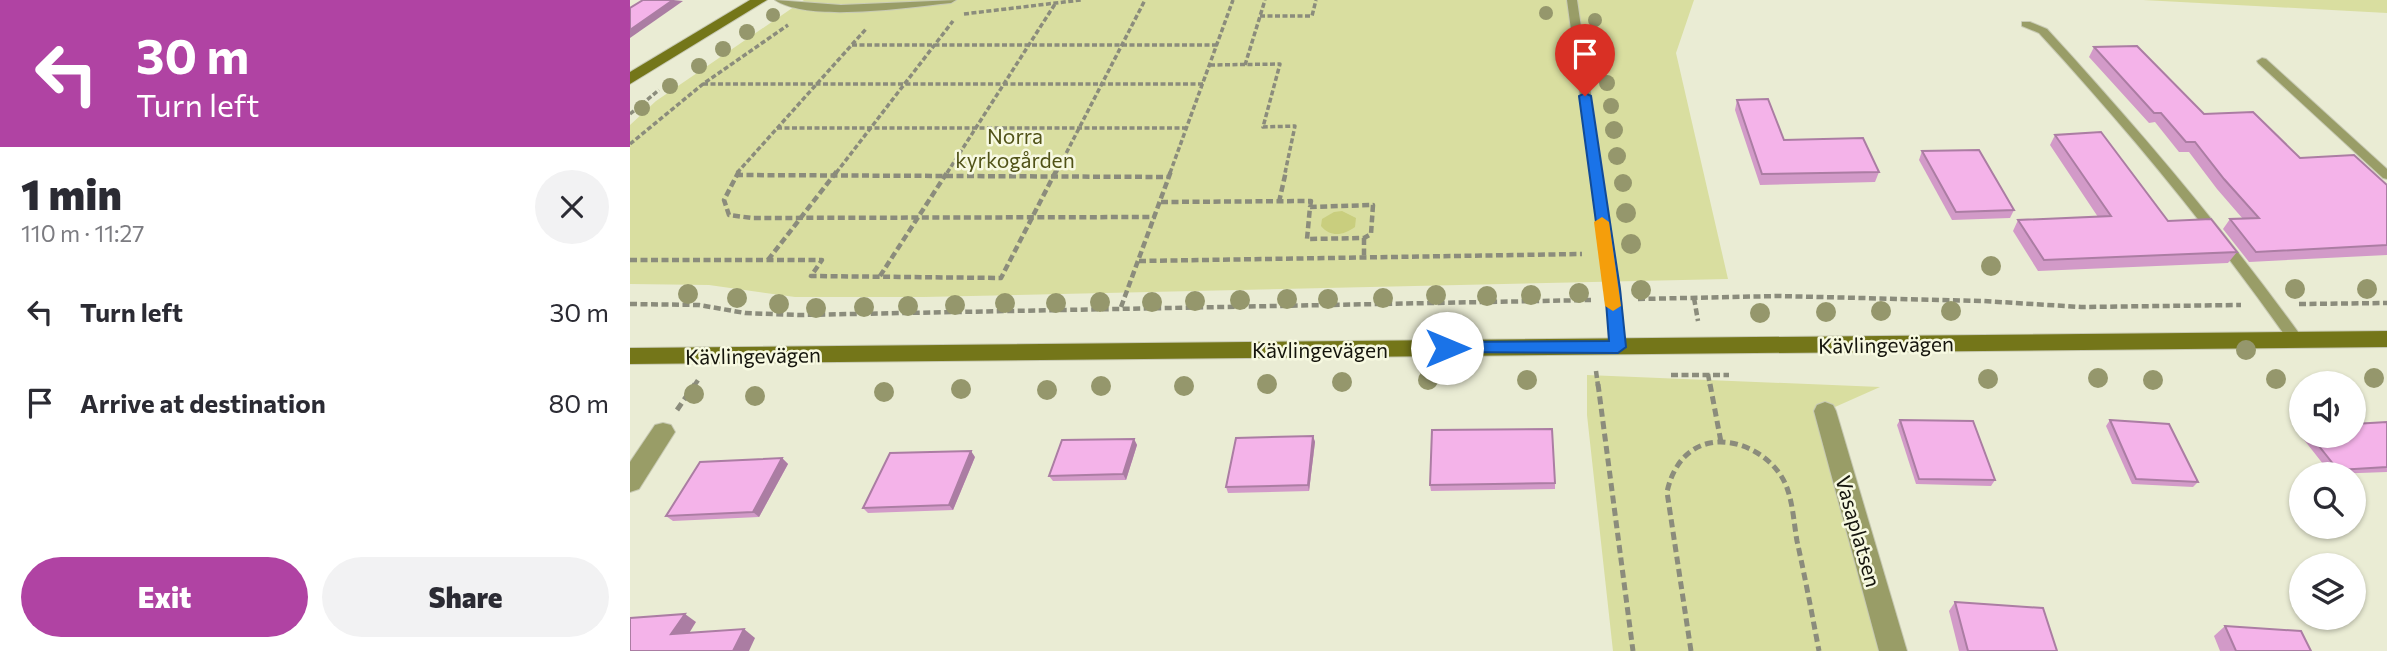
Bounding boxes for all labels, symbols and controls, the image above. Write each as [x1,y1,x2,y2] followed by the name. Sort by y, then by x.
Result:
[136,24,249,84] text: 30 m
[1555,24,1615,96] pin
[21,28,112,119] icon: left
[1566,35,1604,73] icon: arrive
[136,84,260,124] text: Turn left
[955,123,1075,172] park label: Norra kyrkogården
[21,167,122,219] text: 1 min
[535,170,609,244] button: close
[21,219,144,247] text: 110 m · 11:27
[21,293,59,331] icon: left
[80,296,183,327] text: Turn left
[550,296,609,327] text: 30 m
[1410,311,1484,385] position arrow
[1818,330,1954,358] street label: Kävlingevägen
[1252,337,1388,362] street label: Kävlingevägen
[685,341,821,369] street label: Kävlingevägen
[2289,371,2366,630] map controls
[2289,371,2366,448] button: sound
[21,384,59,422] icon: arrive
[80,387,326,418] text: Arrive at destination
[549,387,609,418] text: 80 m
[2289,462,2366,539] button: search
[1831,472,1887,590] street label: Vasaplatsen
[2289,553,2366,630] button: layers
[21,557,308,637] button: Exit
[322,557,609,637] button: Share

